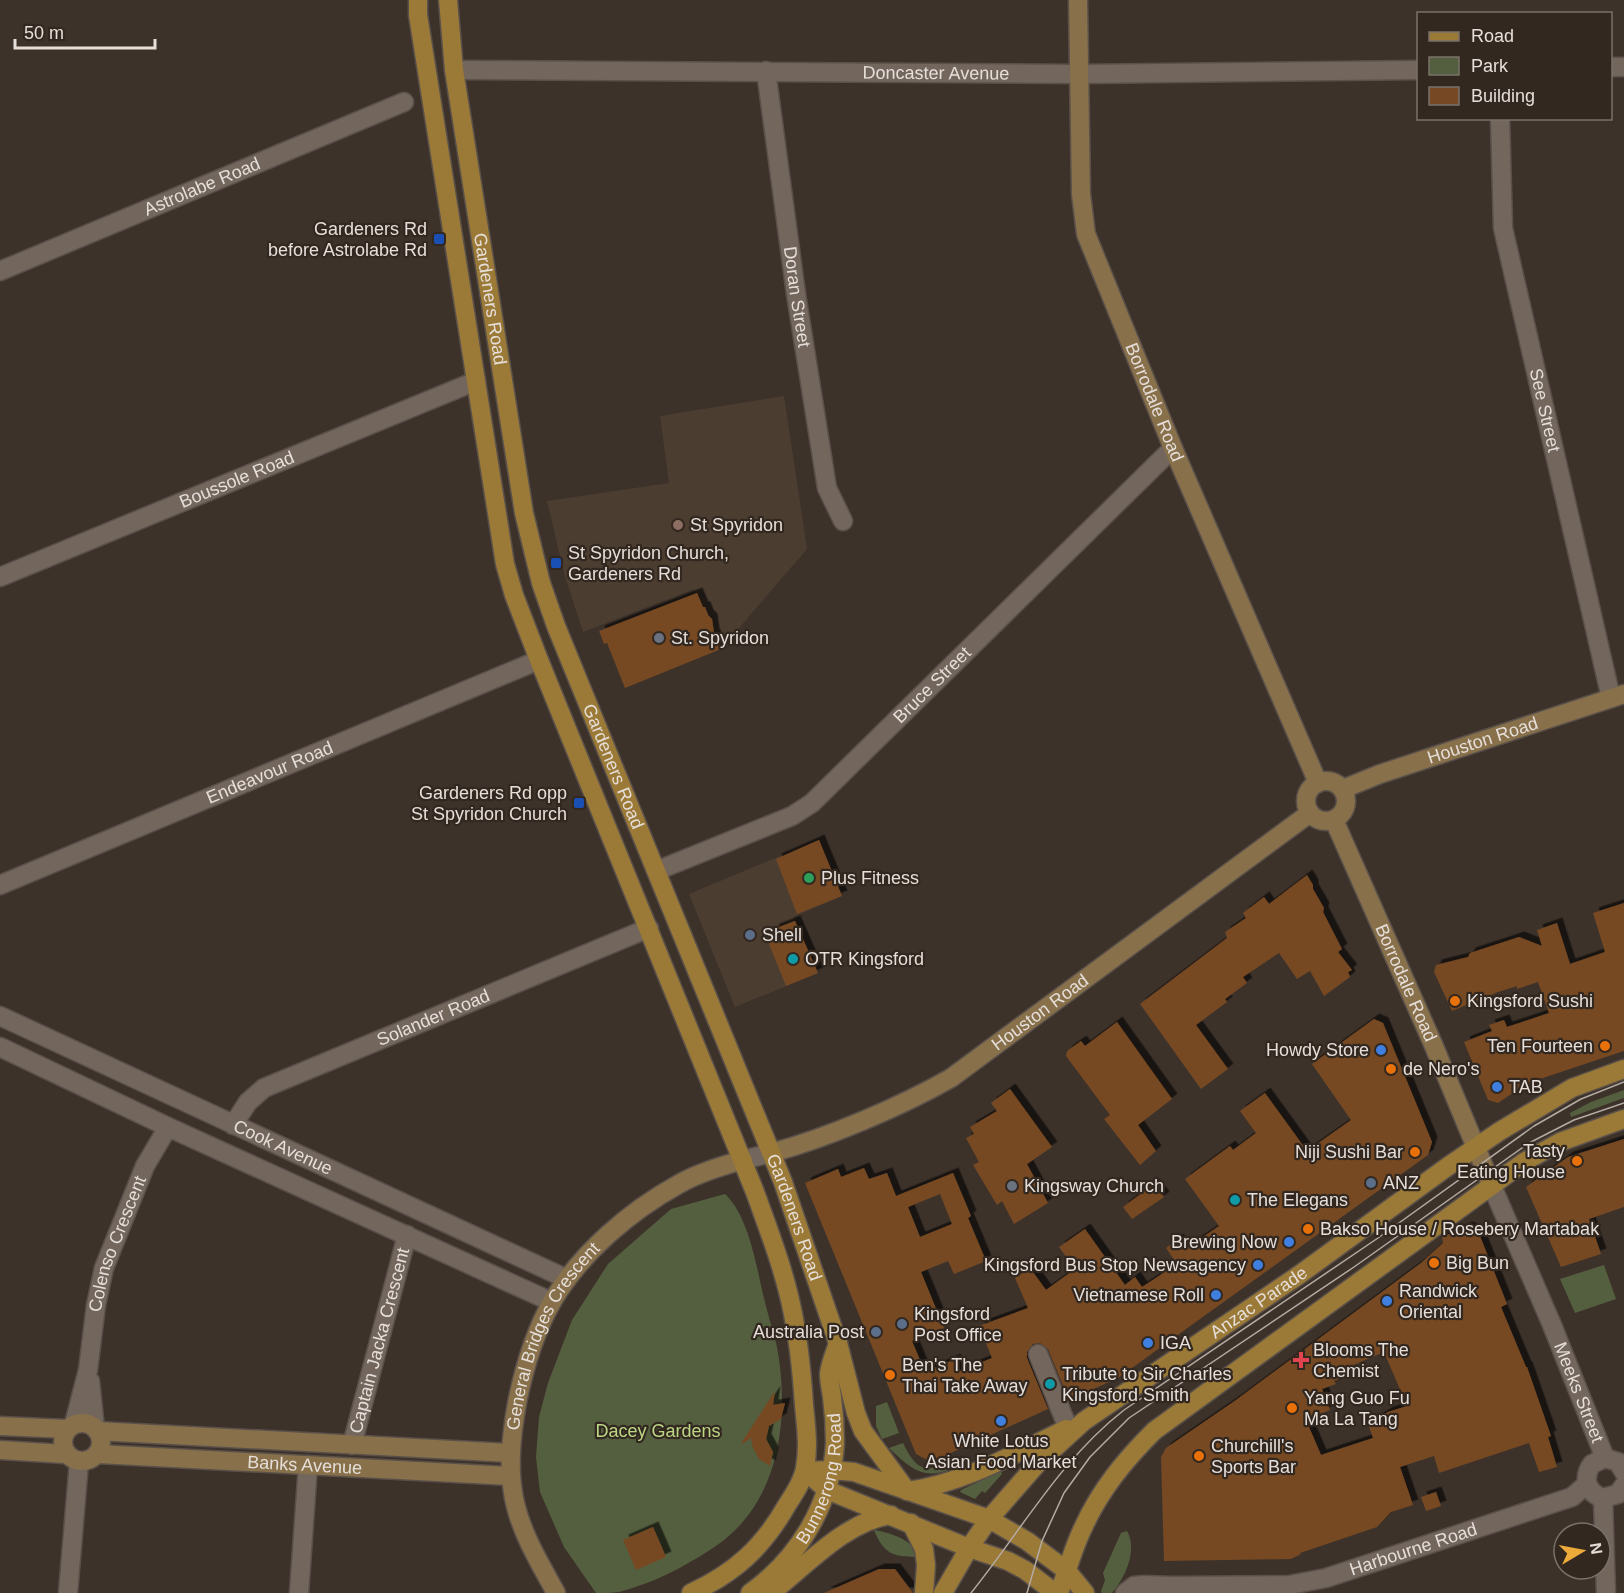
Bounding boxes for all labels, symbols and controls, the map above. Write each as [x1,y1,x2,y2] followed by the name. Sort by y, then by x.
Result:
[15,12,154,50] scale bar
[1417,12,1612,120] legend
[24,23,64,43] text: 50 m
[1471,26,1514,46] text: Road
[1471,56,1509,76] text: Park
[863,63,1009,84] street label: Doncaster Avenue
[1471,86,1535,106] text: Building
[141,153,263,220] street label: Astrolabe Road
[268,219,427,260] place label: Gardeners Rd before Astrolabe Rd
[432,232,446,246] marker: Gardeners Rd before Astrolabe Rd
[470,232,510,366] street label: Gardeners Road
[780,245,814,349] street label: Doran Street
[1121,340,1188,465] street label: Borrodale Road
[1526,366,1564,454] street label: See Street
[176,447,297,512] street label: Boussole Road
[690,515,783,535] place label: St Spyridon
[671,518,685,532] marker: St Spyridon
[568,543,729,584] place label: St Spyridon Church, Gardeners Rd
[549,556,563,570] marker: St Spyridon Church, Gardeners Rd
[671,628,769,648] place label: St. Spyridon
[652,631,666,645] marker: St. Spyridon
[889,643,975,727] street label: Bruce Street
[579,701,648,832] street label: Gardeners Road
[1425,713,1541,768] street label: Houston Road
[203,737,336,808] street label: Endeavour Road
[411,783,567,824] place label: Gardeners Rd opp St Spyridon Church
[572,796,586,810] marker: Gardeners Rd opp St Spyridon Church
[821,868,919,888] place label: Plus Fitness
[802,871,816,885] marker: Plus Fitness
[1371,921,1441,1045] street label: Borrodale Road
[762,925,802,945] place label: Shell
[743,928,757,942] marker: Shell
[805,949,924,969] place label: OTR Kingsford
[786,952,800,966] marker: OTR Kingsford
[988,970,1092,1055] street label: Houston Road
[374,985,493,1050] street label: Solander Road
[1467,991,1593,1011] place label: Kingsford Sushi
[1448,994,1462,1008] marker: Kingsford Sushi
[1487,1036,1593,1056] place label: Ten Fourteen
[1598,1039,1612,1053] marker: Ten Fourteen
[1266,1040,1369,1060] place label: Howdy Store
[1374,1043,1388,1057] marker: Howdy Store
[1403,1059,1479,1079] place label: de Nero's
[1384,1062,1398,1076] marker: de Nero's
[1509,1077,1543,1097] place label: TAB
[1490,1080,1504,1094] marker: TAB
[230,1116,336,1179] street label: Cook Avenue
[1457,1141,1565,1182] place label: Tasty Eating House
[1295,1142,1403,1162] place label: Niji Sushi Bar
[1408,1145,1422,1159] marker: Niji Sushi Bar
[763,1151,826,1283] street label: Gardeners Road
[1570,1154,1584,1168] marker: Tasty Eating House
[85,1173,150,1313] street label: Colenso Crescent
[1383,1173,1419,1193] place label: ANZ
[1024,1176,1164,1196] place label: Kingsway Church
[1364,1176,1378,1190] marker: ANZ
[1005,1179,1019,1193] marker: Kingsway Church
[1247,1190,1348,1210] place label: The Elegans
[1228,1193,1242,1207] marker: The Elegans
[1320,1219,1600,1239] place label: Bakso House / Rosebery Martabak
[1301,1222,1315,1236] marker: Bakso House / Rosebery Martabak
[1171,1232,1278,1252] place label: Brewing Now
[1282,1235,1296,1249] marker: Brewing Now
[503,1238,604,1432] street label: General Bridges Crescent
[345,1246,413,1436] street label: Captain Jacka Crescent
[1446,1253,1509,1273] place label: Big Bun
[984,1255,1246,1275] place label: Kingsford Bus Stop Newsagency
[1427,1256,1441,1270] marker: Big Bun
[1251,1258,1265,1272] marker: Kingsford Bus Stop Newsagency
[1206,1262,1311,1342] street label: Anzac Parade
[1399,1281,1478,1322] place label: Randwick Oriental
[1073,1285,1204,1305] place label: Vietnamese Roll
[1209,1288,1223,1302] marker: Vietnamese Roll
[1380,1294,1394,1308] marker: Randwick Oriental
[914,1304,1002,1345] place label: Kingsford Post Office
[895,1317,909,1331] marker: Kingsford Post Office
[753,1322,864,1342] place label: Australia Post
[869,1325,883,1339] marker: Australia Post
[1160,1333,1191,1353] place label: IGA
[1141,1336,1155,1350] marker: IGA
[1550,1339,1608,1445] street label: Meeks Street
[1313,1340,1409,1381] place label: Blooms The Chemist
[1294,1353,1308,1367] marker: Blooms The Chemist
[902,1355,1027,1396] place label: Ben's The Thai Take Away
[1062,1364,1231,1405] place label: Tribute to Sir Charles Kingsford Smith
[883,1368,897,1382] marker: Ben's The Thai Take Away
[1043,1377,1057,1391] marker: Tribute to Sir Charles Kingsford Smith
[1304,1388,1410,1429] place label: Yang Guo Fu Ma La Tang
[1285,1401,1299,1415] marker: Yang Guo Fu Ma La Tang
[792,1412,845,1548] street label: Bunnerong Road
[994,1414,1008,1428] marker: White Lotus Asian Food Market
[595,1421,721,1441] park label: Dacey Gardens
[925,1431,1077,1472] place label: White Lotus Asian Food Market
[1211,1436,1296,1477] place label: Churchill's Sports Bar
[1192,1449,1206,1463] marker: Churchill's Sports Bar
[247,1452,363,1478] street label: Banks Avenue
[1347,1519,1480,1580] street label: Harbourne Road
[1552,1521,1612,1581] north arrow
[1587,1541,1606,1556] text: N

